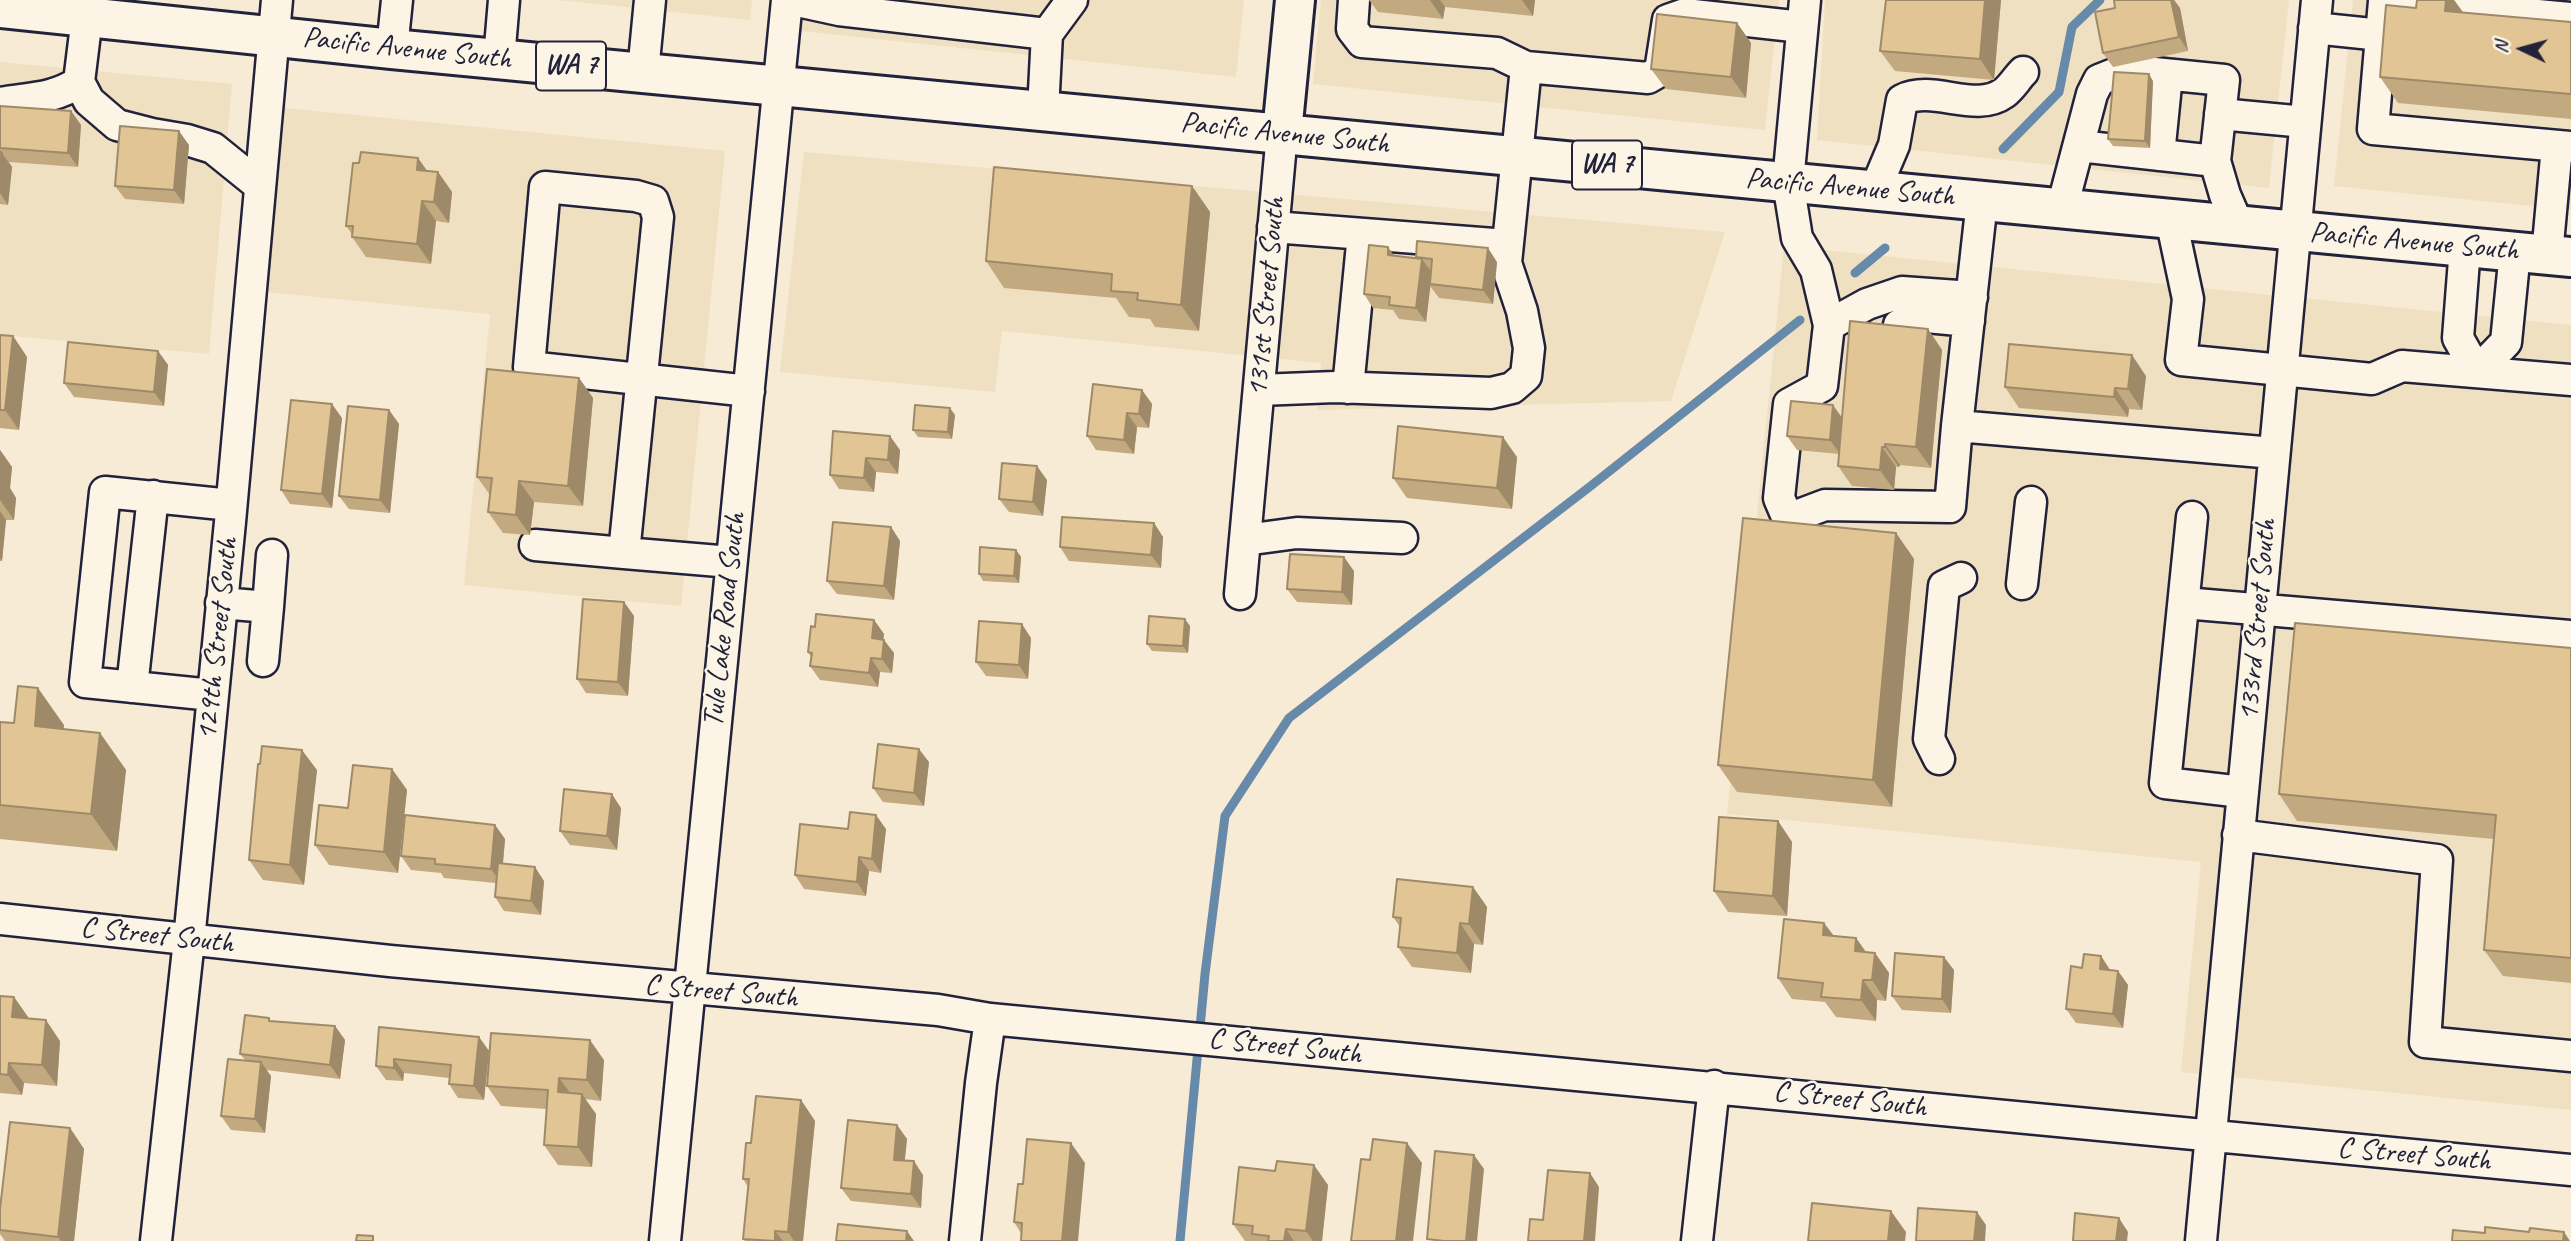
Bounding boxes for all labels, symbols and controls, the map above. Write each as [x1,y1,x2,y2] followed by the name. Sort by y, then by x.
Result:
[2487,14,2557,84] north arrow
[301,20,513,78] street label: Pacific Avenue South
[2489,40,2514,54] text: N
[536,42,606,90] road number: WA 7
[1179,105,1391,163] street label: Pacific Avenue South
[1572,140,1642,190] road number: WA 7
[1744,161,1956,215] street label: Pacific Avenue South
[1240,196,1294,398] street label: 131st Street South
[2308,215,2520,269] street label: Pacific Avenue South
[696,511,754,729] street label: Tule Lake Road South
[2231,518,2285,722] street label: 133rd Street South
[189,536,247,742] street label: 129th Street South
[79,910,235,962] street label: C Street South
[643,967,799,1017] street label: C Street South
[1207,1021,1363,1073] street label: C Street South
[1772,1074,1928,1126] street label: C Street South
[2336,1130,2492,1180] street label: C Street South

